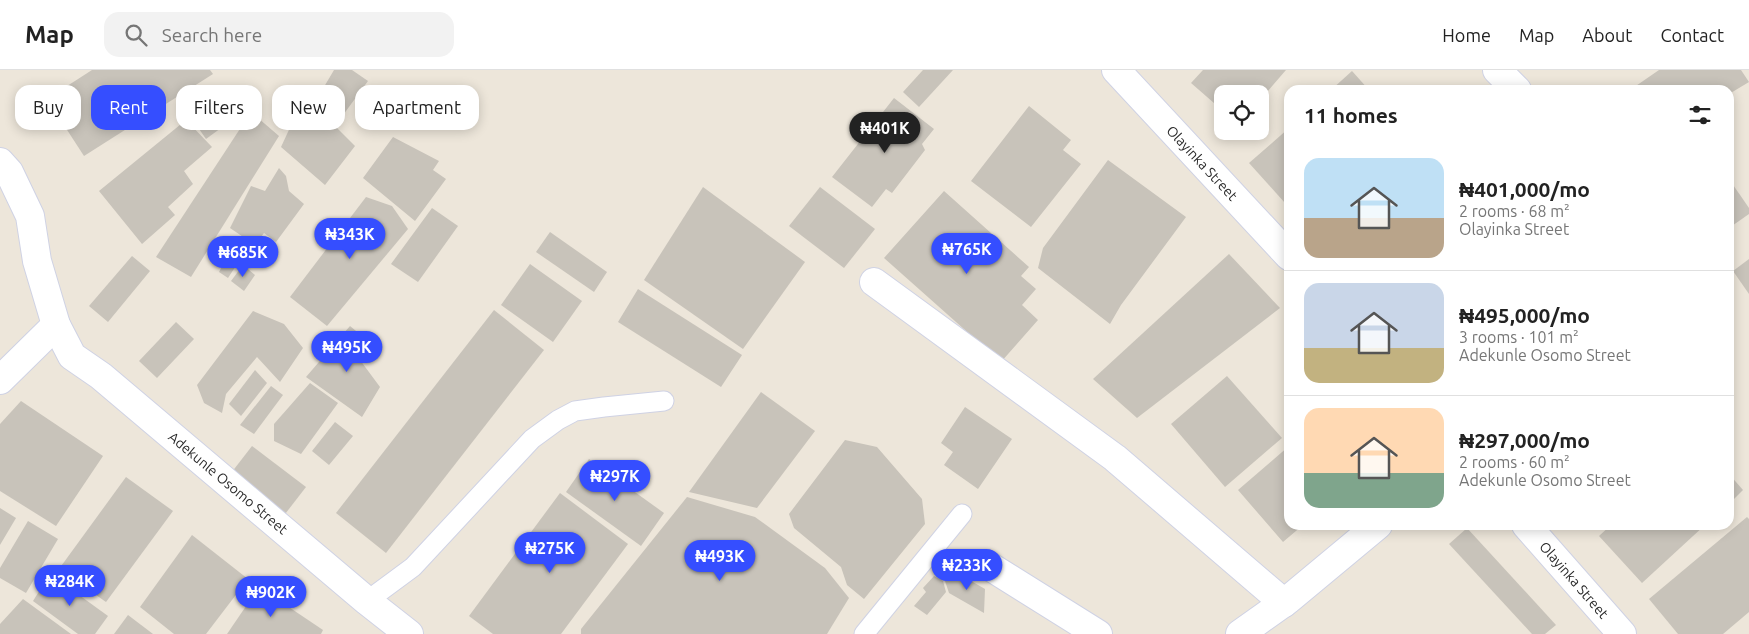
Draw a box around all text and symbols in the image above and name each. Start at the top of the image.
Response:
search box [104,12,454,57]
text: Map [25,21,74,48]
icon: search [122,21,150,49]
text: Search here [162,24,262,46]
text: Home [1442,25,1491,45]
text: Map [1519,25,1554,45]
text: About [1582,25,1632,45]
text: Contact [1660,25,1724,45]
chip: Buy [15,85,81,130]
chip: Rent [91,85,166,130]
chip: Filters [176,85,262,130]
chip: New [272,85,345,130]
chip: Apartment [355,85,479,130]
map controls [1214,85,1269,140]
button: locate [1214,85,1269,140]
icon: filters [1686,101,1714,129]
text: 11 homes [1304,103,1398,127]
pin: ₦401K [850,112,920,154]
text: ₦401K [860,119,910,137]
street label: Olayinka Street [1163,122,1241,204]
text: ₦401,000/mo [1459,177,1590,201]
icon: home [1344,178,1404,238]
text: 2 rooms · 68 m² [1459,202,1570,220]
pin: ₦343K [315,218,385,260]
text: Olayinka Street [1459,220,1569,238]
text: ₦343K [325,225,375,243]
pin: ₦765K [932,232,1002,275]
pin: ₦685K [208,236,278,278]
text: ₦765K [942,240,992,258]
text: ₦685K [218,243,268,261]
icon: home [1344,303,1404,363]
text: ₦495,000/mo [1459,303,1590,327]
text: 3 rooms · 101 m² [1459,328,1579,346]
pin: ₦495K [312,330,382,373]
text: ₦495K [322,338,372,356]
text: Adekunle Osomo Street [1459,346,1631,364]
icon: home [1344,428,1404,488]
text: ₦297,000/mo [1459,428,1590,452]
street label: Adekunle Osomo Street [165,429,291,538]
text: 2 rooms · 60 m² [1459,453,1570,471]
pin: ₦297K [580,460,650,502]
text: ₦297K [590,467,640,485]
text: Adekunle Osomo Street [1459,471,1631,489]
pin: ₦275K [515,532,585,574]
street label: Olayinka Street [1536,538,1612,622]
text: ₦275K [525,539,575,557]
pin: ₦493K [685,540,755,582]
text: ₦493K [695,547,745,565]
pin: ₦233K [932,548,1002,591]
text: ₦233K [942,556,992,574]
pin: ₦284K [35,564,105,607]
text: ₦284K [45,572,95,590]
pin: ₦902K [236,576,306,618]
text: ₦902K [246,583,296,601]

